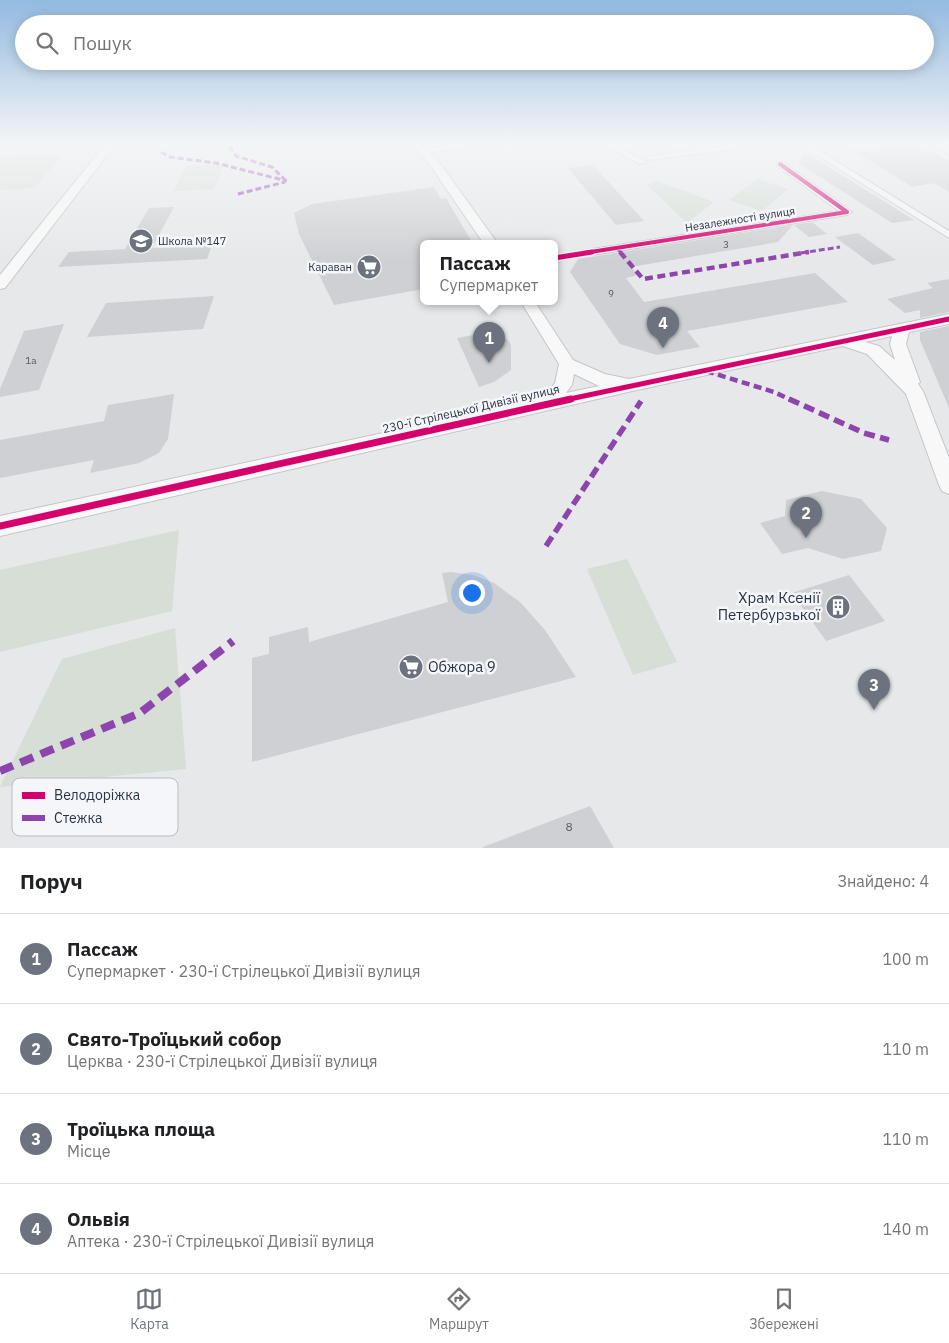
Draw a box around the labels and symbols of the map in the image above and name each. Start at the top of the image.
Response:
street label: Незалежності вулиця [684,203,796,235]
school or university icon: Школа №147 [128,228,154,254]
place label: Школа №147 [158,234,226,248]
house number: 3 [723,238,729,251]
supermarket icon: Караван [356,254,382,280]
place label: Караван [308,260,352,274]
house number: 9 [608,287,614,300]
pin: 4 [647,307,679,348]
pin: 1 [473,322,505,363]
house number: 1а [25,354,37,367]
street label: 230-ї Стрілецької Дивізії вулиця [381,381,561,436]
pin: 2 [790,497,822,538]
your location [459,580,485,606]
place label: Храм Ксенії Петербурзької [718,588,820,624]
building icon: Храм Ксенії Петербурзької [825,594,851,620]
supermarket icon: Обжора 9 [398,654,424,680]
place label: Обжора 9 [428,657,496,676]
pin: 3 [858,669,890,710]
legend [12,778,178,836]
text: Велодоріжка [54,786,141,804]
text: Стежка [54,809,103,827]
house number: 8 [565,819,573,834]

